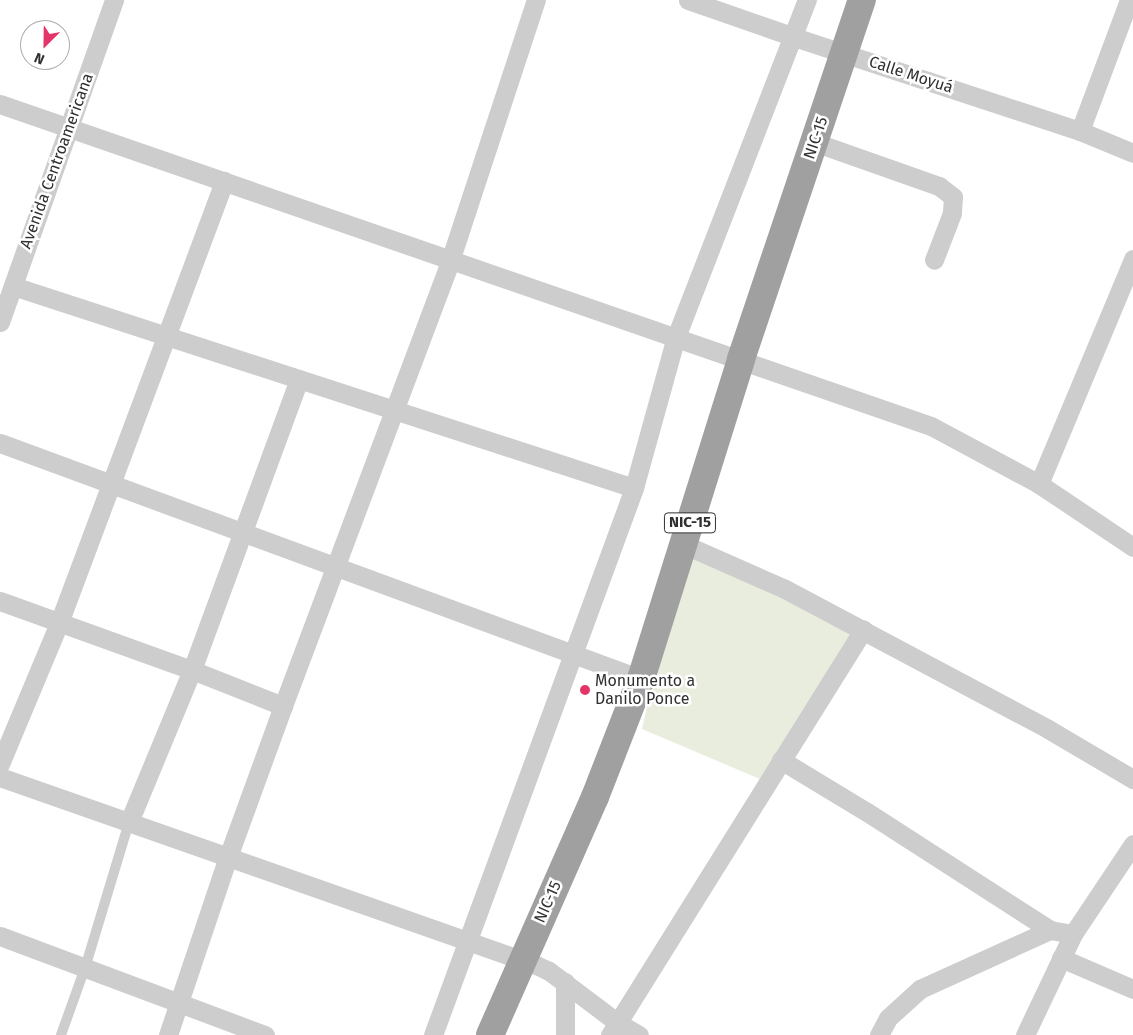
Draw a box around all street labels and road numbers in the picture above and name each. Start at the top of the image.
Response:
street label: Calle Moyuá [867,52,955,98]
street label: Avenida Centroamericana [16,71,98,251]
street label: NIC-15 [800,114,832,162]
road number: NIC-15 [664,510,716,536]
street label: NIC-15 [530,878,566,926]

